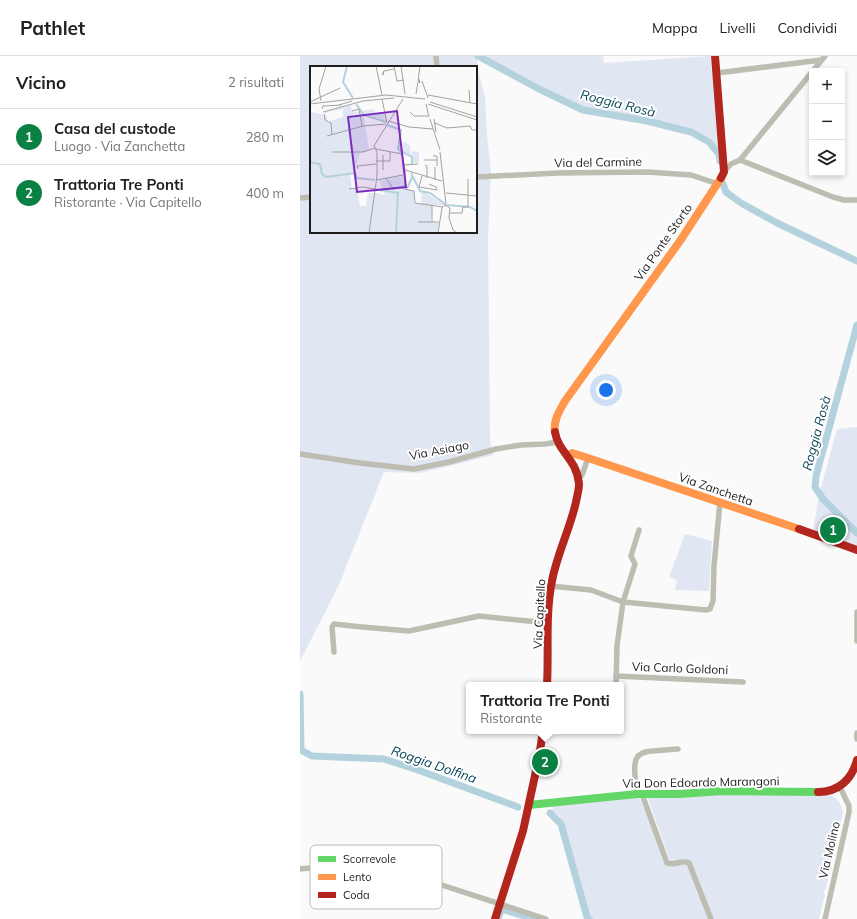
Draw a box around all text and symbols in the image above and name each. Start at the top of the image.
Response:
text: Pathlet [20,16,85,40]
text: Mappa [652,19,698,37]
text: Livelli [720,19,755,37]
text: Condividi [777,19,837,37]
inset map [310,66,477,233]
map controls [809,68,845,176]
button: + [809,68,845,104]
text: Vicino [16,72,66,93]
text: 2 risultati [228,74,284,90]
water label: Roggia Rosà [579,86,657,120]
button: − [809,104,845,140]
text: Casa del custode [54,119,176,138]
text: 1 [25,129,33,145]
text: 280 m [246,129,284,145]
text: Luogo · Via Zanchetta [54,138,185,154]
button: layers [809,140,845,176]
street label: Via del Carmine [554,154,642,170]
text: Trattoria Tre Ponti [54,175,184,194]
text: 2 [25,185,33,201]
text: 400 m [246,185,284,201]
text: Ristorante · Via Capitello [54,194,202,210]
street label: Via Ponte Storto [631,200,695,284]
your location [596,380,616,400]
water label: Roggia Rosà [798,394,834,472]
street label: Via Asiago [408,437,470,463]
street label: Via Zanchetta [677,469,755,509]
pin: 1 [820,515,846,545]
street label: Via Capitello [530,578,548,649]
street label: Via Carlo Goldoni [632,659,729,677]
popup [466,682,624,734]
text: Trattoria Tre Ponti [480,691,610,710]
text: Ristorante [480,710,542,726]
water label: Roggia Dolfina [389,742,479,786]
pin: 2 [532,747,558,777]
street label: Via Don Edoardo Marangoni [622,773,780,791]
street label: Via Molino [815,820,843,880]
legend [310,845,442,909]
text: Scorrevole [343,852,396,866]
text: Lento [343,870,371,884]
text: Coda [343,888,370,902]

